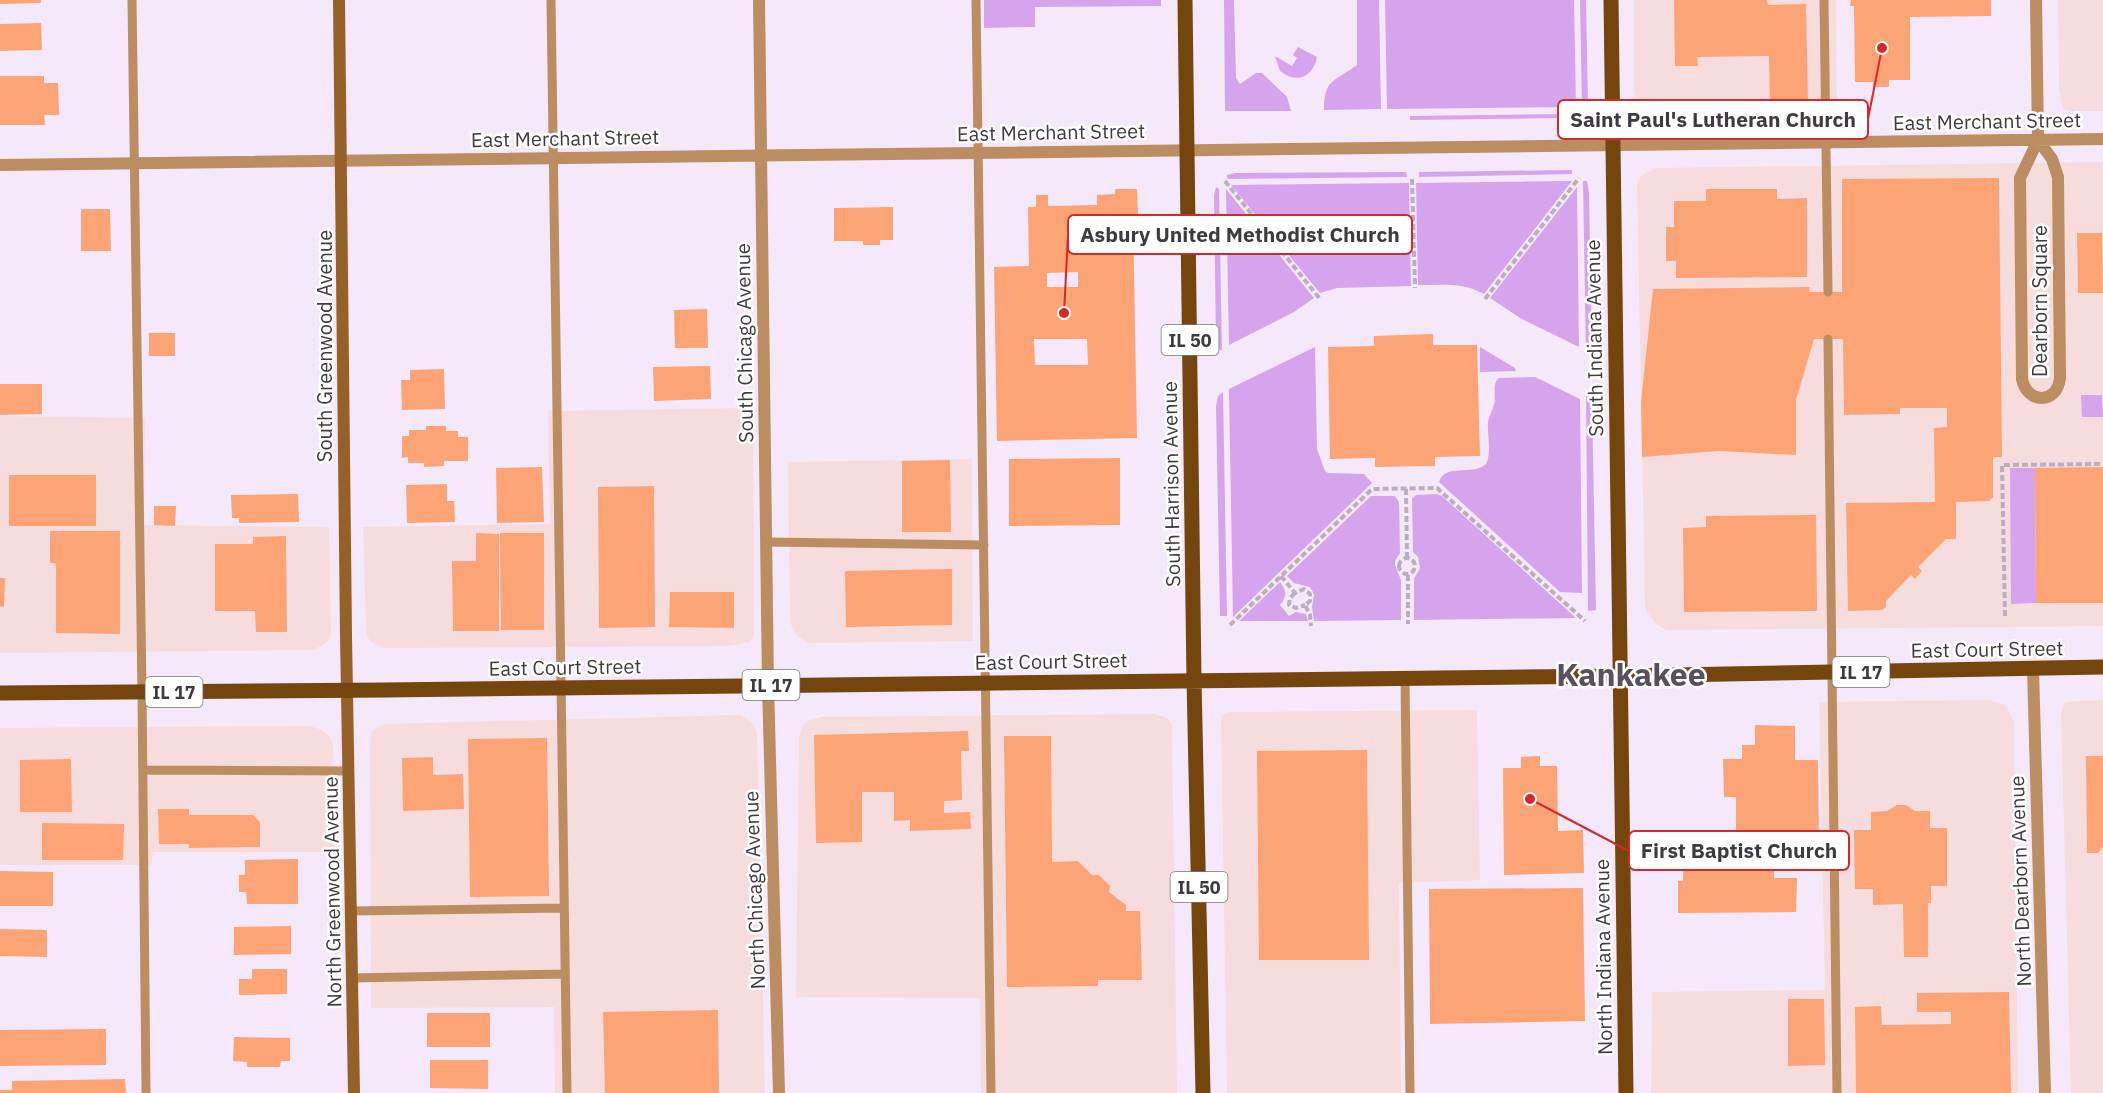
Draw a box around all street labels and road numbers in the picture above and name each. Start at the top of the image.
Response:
street label: East Merchant Street [1893,106,2081,136]
street label: East Merchant Street [957,117,1145,147]
street label: East Merchant Street [471,123,659,153]
street label: Dearborn Square [2026,225,2053,377]
street label: South Greenwood Avenue [311,230,338,462]
street label: South Indiana Avenue [1579,239,1609,437]
street label: South Chicago Avenue [729,243,759,443]
road number: IL 50 [1162,325,1218,355]
street label: South Harrison Avenue [1156,381,1186,587]
street label: East Court Street [1910,634,2064,664]
street label: East Court Street [974,646,1128,676]
street label: East Court Street [488,652,642,682]
road number: IL 17 [1832,657,1890,687]
road number: IL 17 [742,670,800,700]
road number: IL 17 [146,677,202,707]
street label: North Dearborn Avenue [2003,775,2037,987]
street label: North Greenwood Avenue [316,776,348,1008]
street label: North Chicago Avenue [737,790,771,990]
street label: North Indiana Avenue [1588,859,1618,1055]
road number: IL 50 [1170,872,1228,902]

